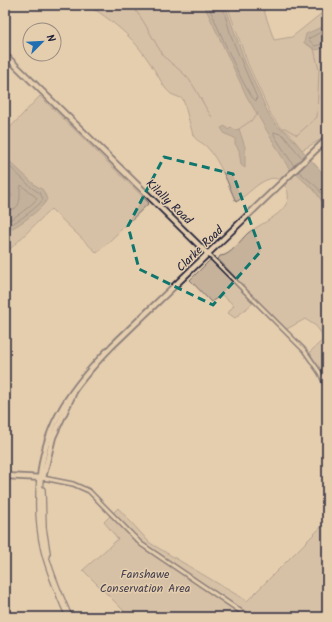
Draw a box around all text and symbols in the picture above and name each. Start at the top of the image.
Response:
north arrow [22,22,62,62]
text: N [41,32,60,45]
street label: Kilally Road [141,175,198,230]
street label: Clarke Road [172,221,229,277]
park label: Fanshawe Conservation Area [100,565,191,598]

